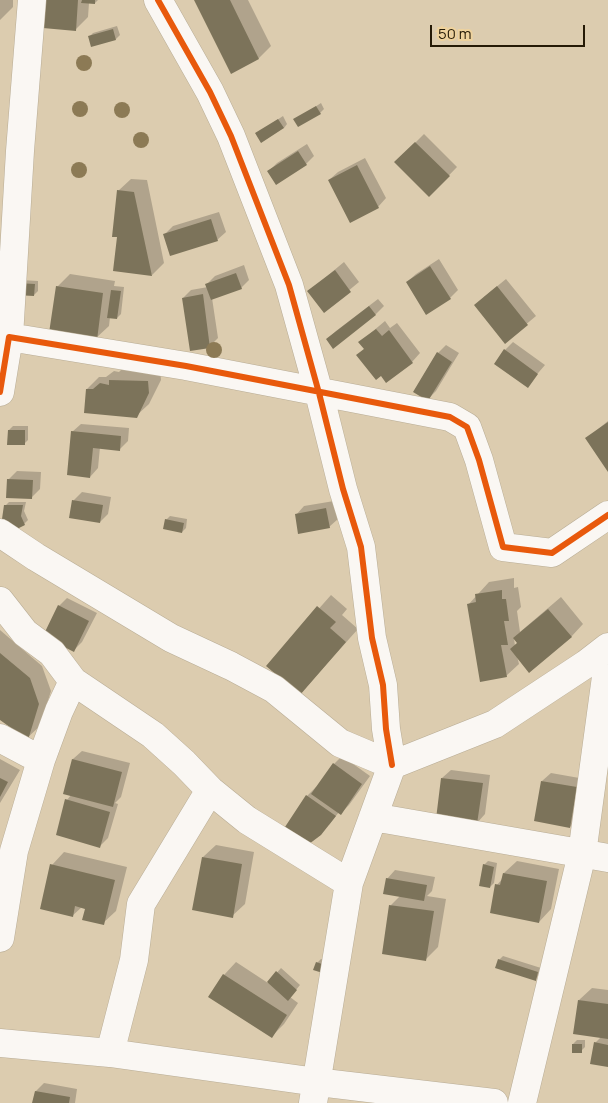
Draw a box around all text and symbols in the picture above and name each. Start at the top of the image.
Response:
scale bar [433,15,588,47]
text: 50 m [438,23,472,44]

